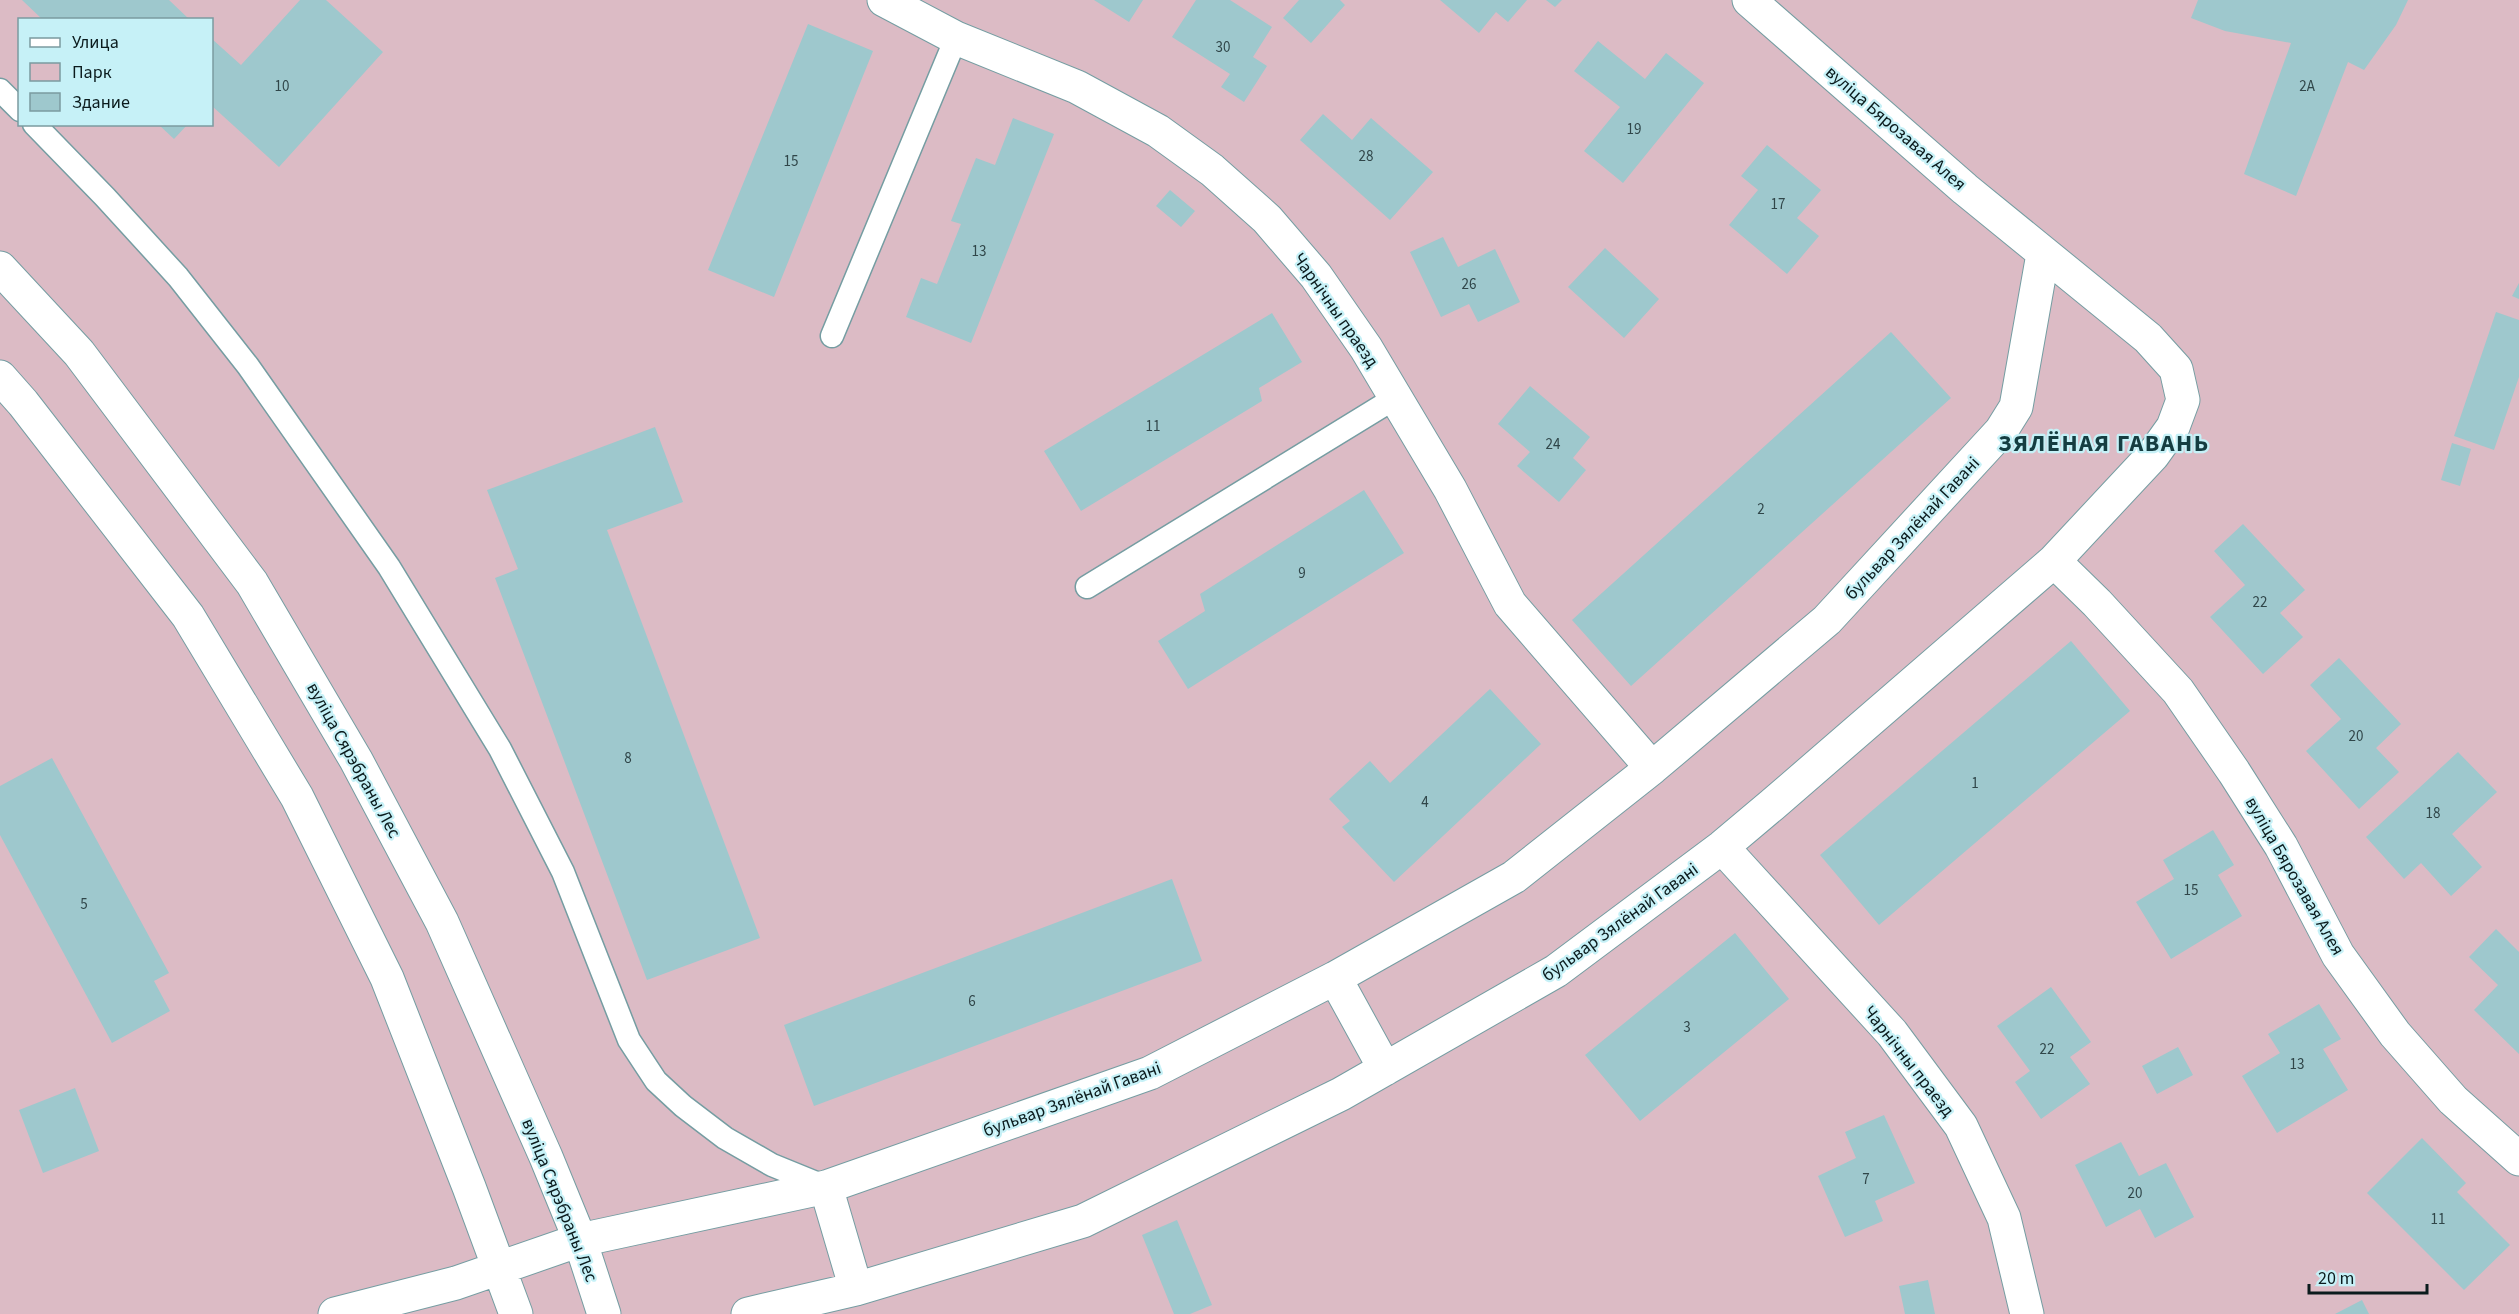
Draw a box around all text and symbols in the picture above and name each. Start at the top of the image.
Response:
legend [18,18,213,126]
text: Улица [72,30,119,55]
house number: 30 [1216,37,1230,58]
text: Парк [72,60,112,85]
street label: вуліца Бярозавая Алея [1820,60,1972,197]
house number: 10 [275,76,289,97]
house number: 2А [2299,76,2316,97]
text: Здание [72,90,130,115]
house number: 19 [1627,119,1641,140]
house number: 28 [1359,146,1373,167]
house number: 15 [784,151,798,172]
house number: 17 [1771,194,1785,215]
house number: 13 [972,241,986,262]
street label: Чарнічны праезд [1287,248,1385,373]
house number: 26 [1462,274,1476,295]
house number: 11 [1146,416,1160,437]
district label: ЗЯЛЁНАЯ ГАВАНЬ [1998,426,2210,461]
house number: 24 [1546,434,1561,455]
street label: бульвар Зялёнай Гавані [1839,451,1986,606]
house number: 2 [1757,499,1765,520]
house number: 9 [1298,563,1306,584]
house number: 22 [2253,592,2267,613]
street label: вуліца Сярэбраны Лес [300,678,407,843]
house number: 20 [2349,726,2363,747]
house number: 8 [624,748,632,769]
house number: 1 [1971,773,1979,794]
house number: 4 [1421,792,1429,813]
street label: вуліца Бярозавая Алея [2239,792,2350,960]
house number: 18 [2426,803,2440,824]
street label: бульвар Зялёнай Гавані [1537,857,1704,988]
house number: 15 [2184,880,2198,901]
house number: 5 [80,894,88,915]
house number: 6 [968,991,976,1012]
street label: Чарнічны праезд [1857,1000,1960,1122]
house number: 3 [1683,1017,1691,1038]
house number: 22 [2040,1039,2054,1060]
house number: 13 [2290,1054,2304,1075]
street label: бульвар Зялёнай Гавані [980,1056,1165,1143]
street label: вуліца Сярэбраны Лес [515,1115,604,1286]
house number: 7 [1862,1169,1870,1190]
house number: 20 [2128,1183,2142,1204]
house number: 11 [2431,1209,2445,1230]
scale bar [2309,1257,2428,1295]
text: 20 m [2318,1266,2354,1291]

